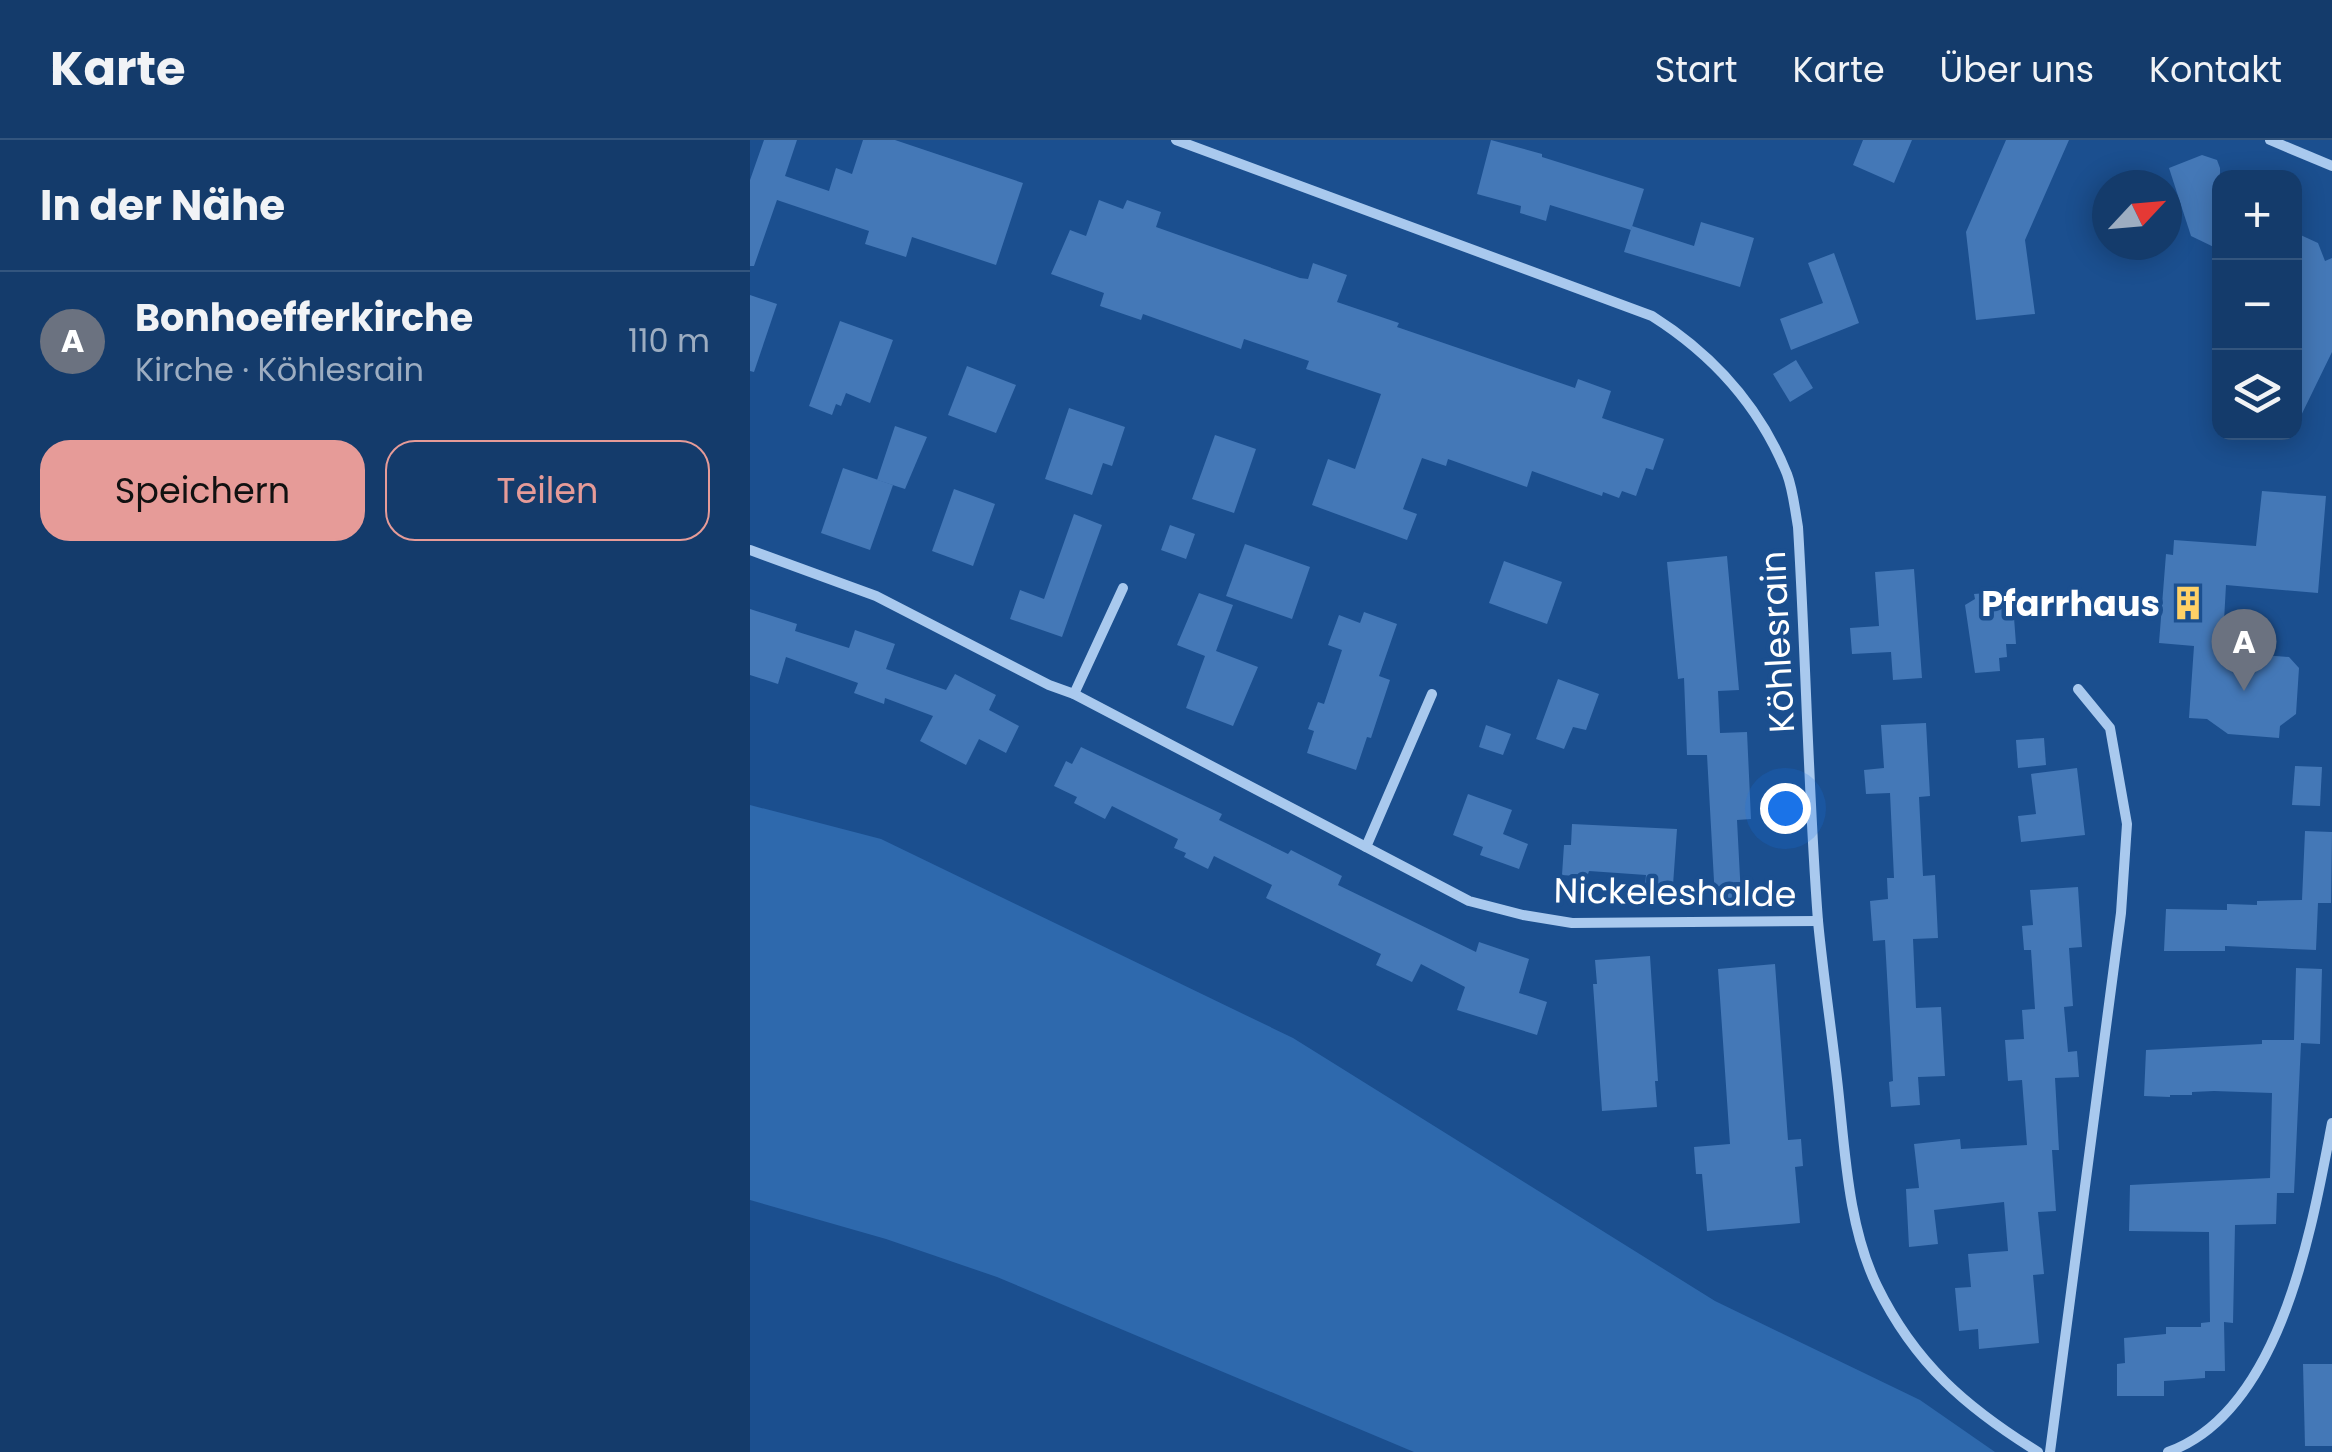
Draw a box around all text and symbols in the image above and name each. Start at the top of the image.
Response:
text: Karte [50,35,186,102]
text: Start [1655,45,1737,94]
text: Karte [1792,45,1885,94]
text: Über uns [1940,45,2094,94]
text: Kontakt [2149,45,2282,94]
north arrow [2092,170,2182,260]
map controls [2212,170,2302,440]
button: + [2212,170,2302,260]
text: In der Nähe [40,176,285,235]
button: − [2212,260,2302,350]
text: Bonhoefferkirche [135,291,473,344]
text: A [61,318,84,363]
text: 110 m [628,318,710,363]
text: Kirche · Köhlesrain [135,347,424,392]
button: layers [2212,350,2302,440]
button: Speichern [40,440,365,541]
button: Teilen [385,440,710,541]
street label: Köhlesrain [1748,550,1806,734]
place label: Pfarrhaus [1981,579,2160,628]
building icon: Pfarrhaus [2169,584,2207,622]
pin: A [2212,608,2276,691]
your location [1760,783,1811,834]
street label: Nickeleshalde [1553,865,1797,919]

